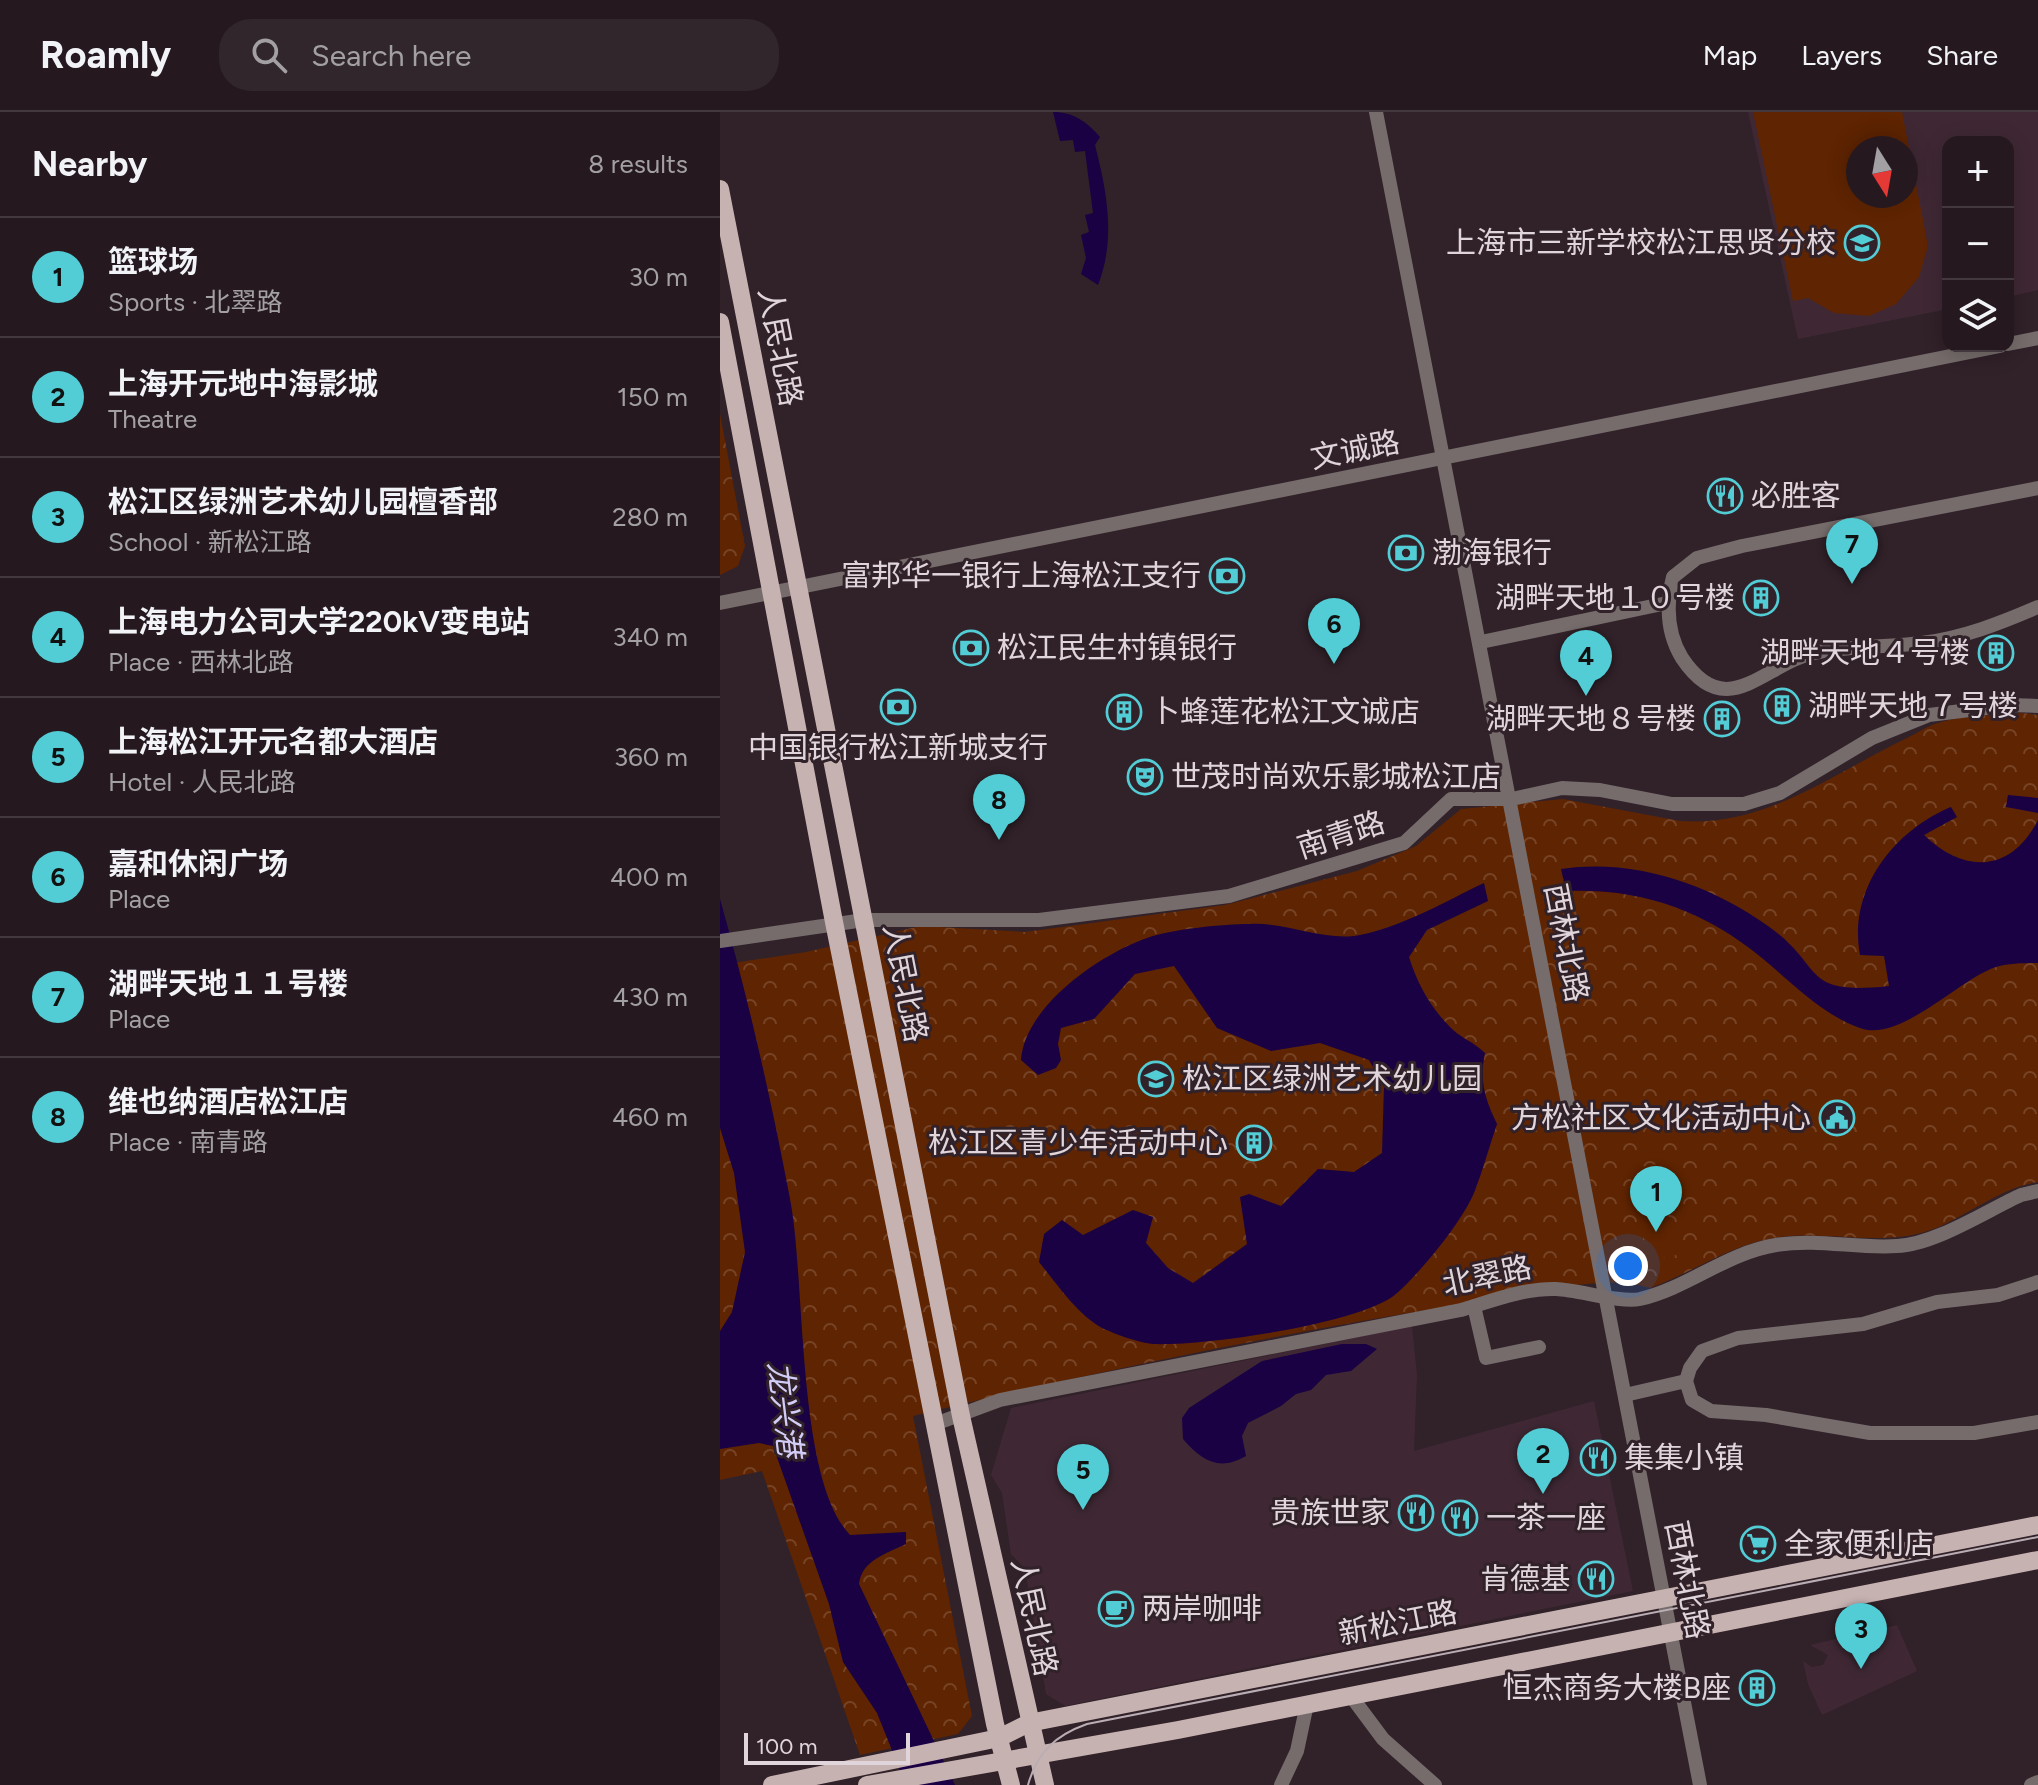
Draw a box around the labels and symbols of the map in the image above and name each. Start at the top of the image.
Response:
north arrow [1846,136,1918,208]
place label: 上海市三新学校松江思贤分校 [1446,224,1836,261]
school or university icon: 上海市三新学校松江思贤分校 [1843,224,1881,262]
street label: 人民北路 [751,284,810,409]
street label: 文诚路 [1307,423,1403,476]
restaurant icon: 必胜客 [1706,477,1744,515]
place label: 必胜客 [1751,477,1841,514]
pin: 7 [1826,518,1878,584]
bank icon: 渤海银行 [1387,534,1425,572]
place label: 渤海银行 [1432,534,1552,571]
place label: 富邦华一银行上海松江支行 [841,557,1201,594]
bank icon: 富邦华一银行上海松江支行 [1208,557,1246,595]
place label: 湖畔天地１０号楼 [1495,579,1735,616]
building icon: 湖畔天地１０号楼 [1742,579,1780,617]
pin: 6 [1308,598,1360,664]
bank icon: 松江民生村镇银行 [952,629,990,667]
place label: 松江民生村镇银行 [997,629,1237,666]
pin: 4 [1560,630,1612,696]
place label: 湖畔天地４号楼 [1760,634,1970,671]
building icon: 湖畔天地４号楼 [1977,634,2015,672]
building icon: 湖畔天地７号楼 [1763,687,1801,725]
place label: 湖畔天地７号楼 [1808,687,2018,724]
bank icon: 中国银行松江新城支行 [879,688,917,726]
building icon: 卜蜂莲花松江文诚店 [1105,693,1143,731]
place label: 卜蜂莲花松江文诚店 [1150,693,1420,730]
place label: 湖畔天地８号楼 [1486,700,1696,737]
building icon: 湖畔天地８号楼 [1703,700,1741,738]
place label: 中国银行松江新城支行 [748,729,1048,766]
theatre icon: 世茂时尚欢乐影城松江店 [1126,758,1164,796]
place label: 世茂时尚欢乐影城松江店 [1171,758,1501,795]
pin: 8 [973,774,1025,840]
street label: 南青路 [1292,803,1389,866]
street label: 西林北路 [1537,880,1596,1005]
street label: 人民北路 [876,920,935,1045]
school or university icon: 松江区绿洲艺术幼儿园 [1137,1060,1175,1098]
place label: 松江区绿洲艺术幼儿园 [1182,1060,1482,1097]
place label: 方松社区文化活动中心 [1511,1099,1811,1136]
public building icon: 方松社区文化活动中心 [1818,1099,1856,1137]
place label: 松江区青少年活动中心 [928,1124,1228,1161]
building icon: 松江区青少年活动中心 [1235,1124,1273,1162]
pin: 1 [1630,1166,1682,1232]
your location [1608,1246,1648,1286]
street label: 北翠路 [1439,1248,1535,1303]
water label: 龙兴港 [760,1359,810,1463]
pin: 2 [1517,1428,1569,1494]
restaurant icon: 集集小镇 [1579,1439,1617,1477]
place label: 集集小镇 [1624,1439,1744,1476]
pin: 5 [1057,1444,1109,1510]
place label: 贵族世家 [1270,1494,1390,1531]
restaurant icon: 贵族世家 [1397,1494,1435,1532]
restaurant icon: 一茶一座 [1441,1499,1479,1537]
place label: 一茶一座 [1486,1499,1606,1536]
street label: 西林北路 [1658,1517,1717,1642]
supermarket icon: 全家便利店 [1739,1525,1777,1563]
place label: 全家便利店 [1784,1525,1934,1562]
street label: 人民北路 [1004,1554,1065,1679]
place label: 肯德基 [1480,1560,1570,1597]
restaurant icon: 肯德基 [1577,1560,1615,1598]
cafe icon: 两岸咖啡 [1097,1590,1135,1628]
place label: 两岸咖啡 [1142,1590,1262,1627]
street label: 新松江路 [1335,1593,1460,1652]
pin: 3 [1835,1603,1887,1669]
place label: 恒杰商务大楼B座 [1503,1669,1731,1706]
building icon: 恒杰商务大楼B座 [1738,1669,1776,1707]
scale bar [744,1729,910,1765]

